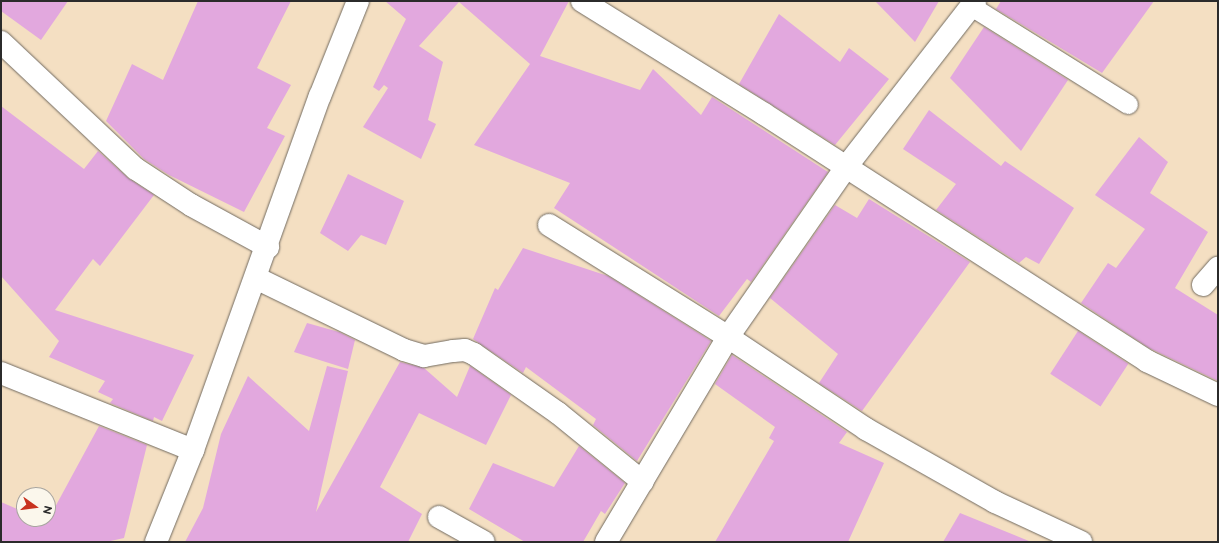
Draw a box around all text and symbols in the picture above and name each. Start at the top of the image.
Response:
north arrow [16,487,56,527]
text: N [40,504,54,515]

